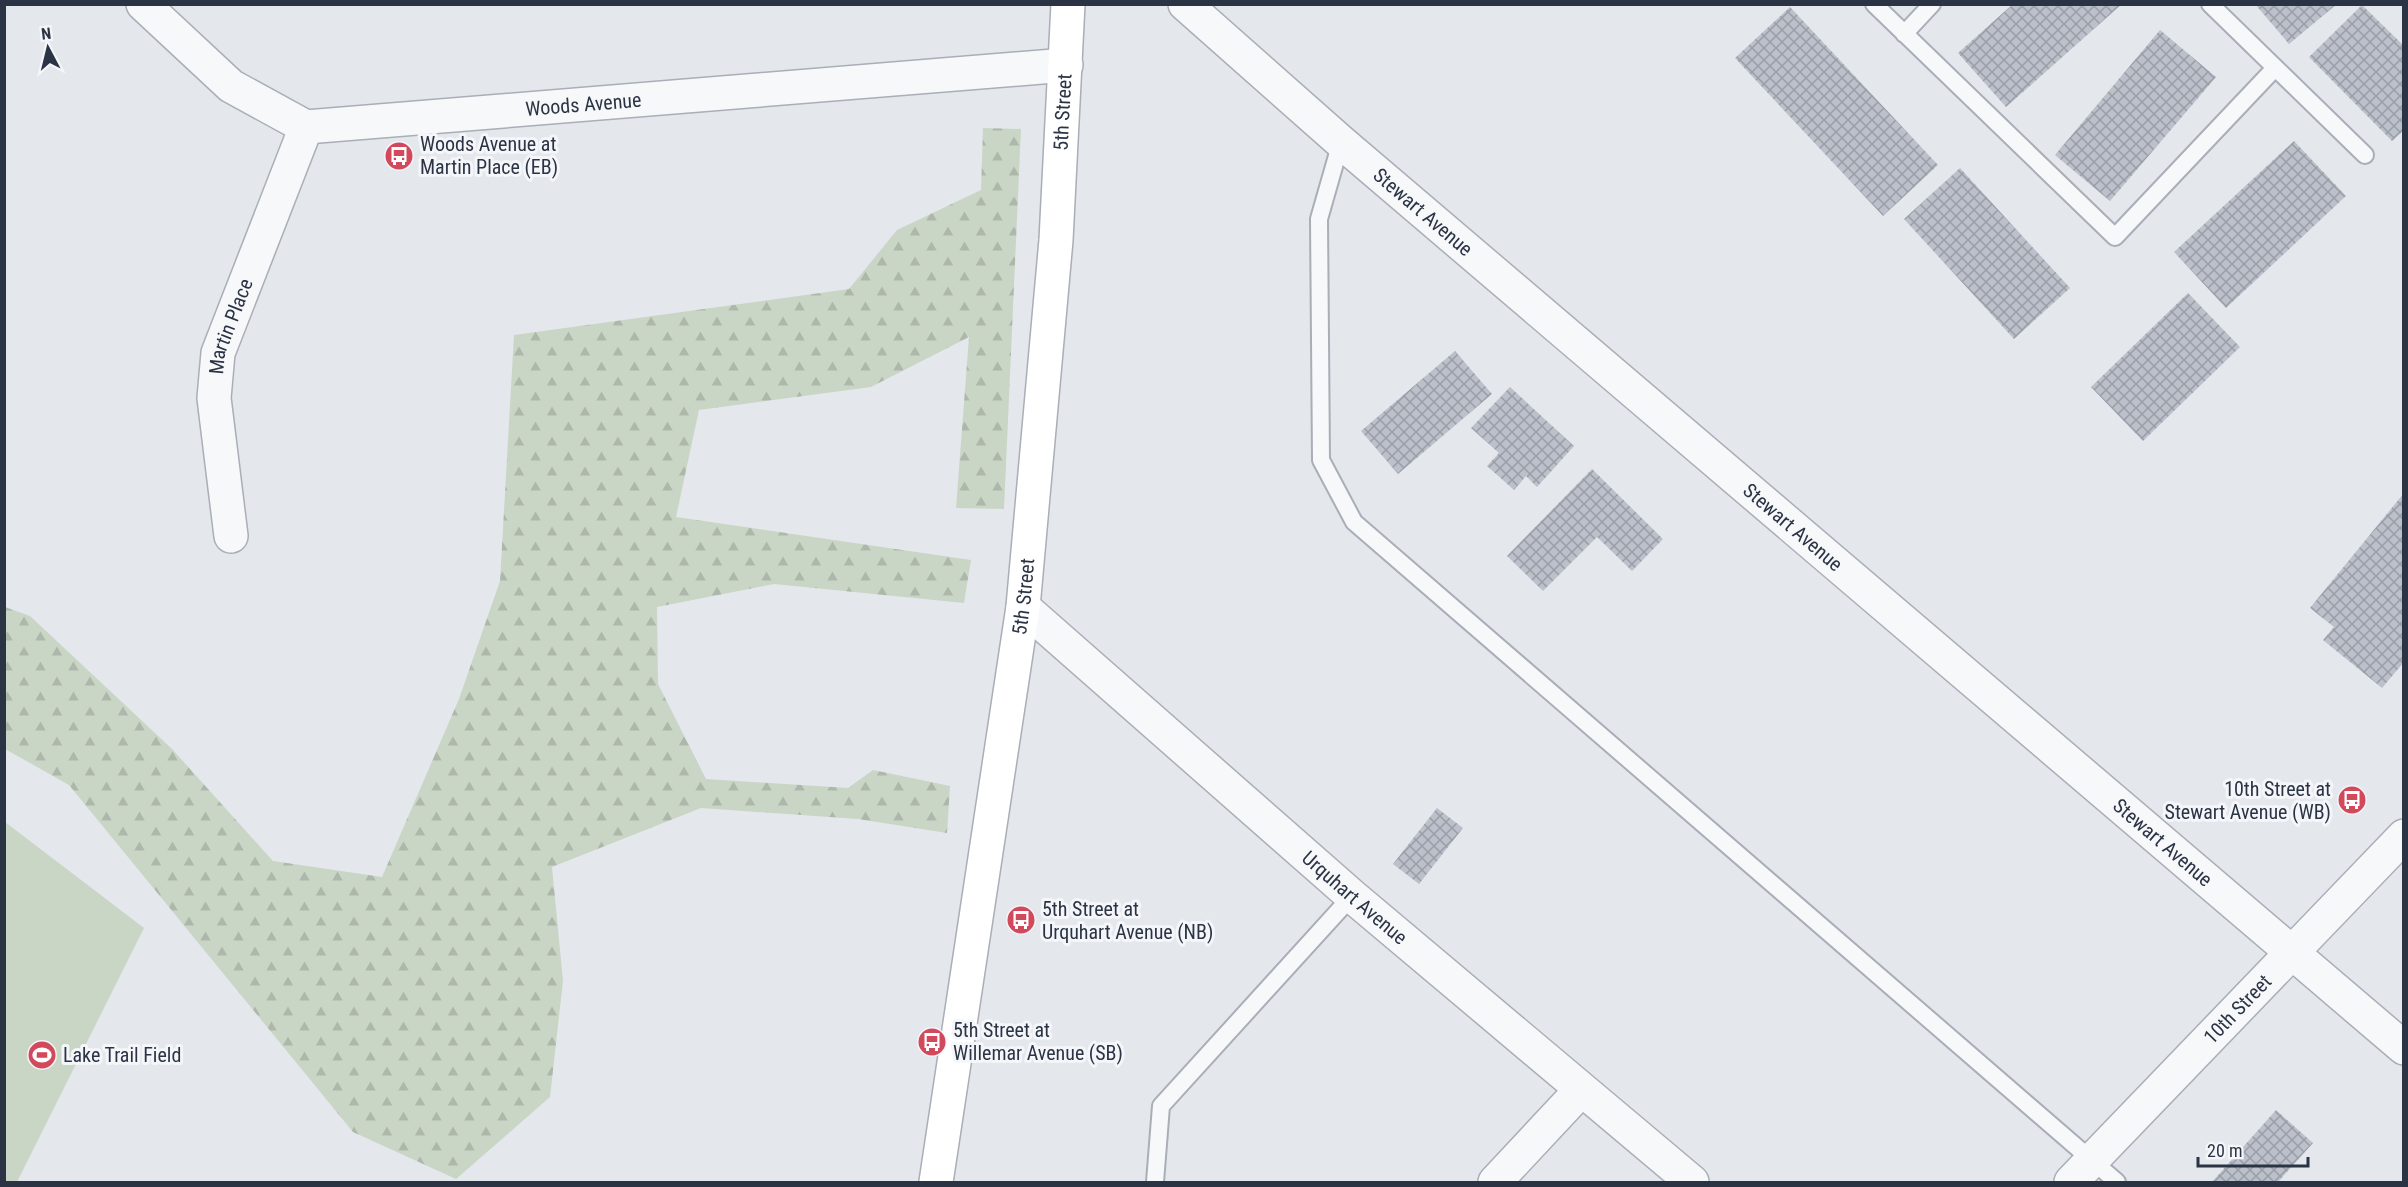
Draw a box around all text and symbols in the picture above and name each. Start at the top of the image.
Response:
north arrow [18,18,78,78]
text: N [40,24,52,44]
street label: 5th Street [1049,73,1076,151]
street label: Woods Avenue [524,88,642,121]
place label: Woods Avenue at Martin Place (EB) [420,132,558,179]
bus stop icon: Woods Avenue at Martin Place (EB) [383,140,415,172]
street label: Stewart Avenue [1368,163,1478,261]
street label: Martin Place [204,275,258,375]
street label: Stewart Avenue [1738,478,1847,576]
street label: 5th Street [1007,557,1039,637]
place label: 10th Street at Stewart Avenue (WB) [2165,777,2331,824]
bus stop icon: 10th Street at Stewart Avenue (WB) [2336,784,2368,816]
street label: Stewart Avenue [2108,793,2217,891]
street label: Urquhart Avenue [1297,846,1412,949]
place label: 5th Street at Urquhart Avenue (NB) [1042,897,1213,944]
bus stop icon: 5th Street at Urquhart Avenue (NB) [1005,904,1037,936]
street label: 10th Street [2199,969,2276,1049]
place label: 5th Street at Willemar Avenue (SB) [953,1018,1123,1065]
bus stop icon: 5th Street at Willemar Avenue (SB) [916,1026,948,1058]
sports icon: Lake Trail Field [26,1039,58,1071]
place label: Lake Trail Field [63,1043,181,1067]
scale bar [2198,1130,2308,1168]
text: 20 m [2207,1140,2242,1161]

